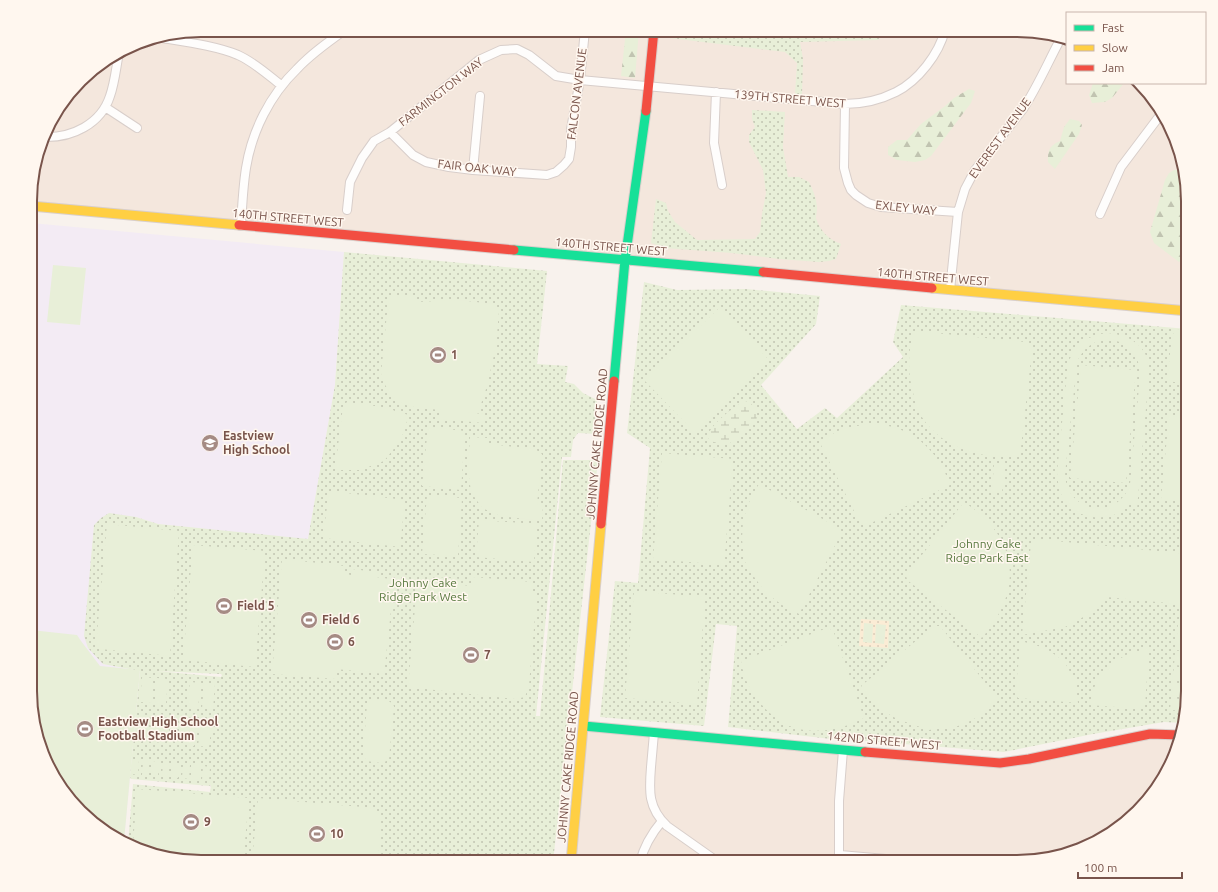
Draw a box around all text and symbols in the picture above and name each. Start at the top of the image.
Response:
legend [1066,12,1206,84]
text: Fast [1102,21,1124,34]
text: Slow [1102,41,1128,54]
street label: FALCON AVENUE [564,47,589,141]
street label: FARMINGTON WAY [396,55,485,128]
text: Jam [1102,61,1124,74]
street label: 139TH STREET WEST [734,87,847,110]
street label: EVEREST AVENUE [966,95,1033,180]
street label: FAIR OAK WAY [437,157,517,178]
street label: EXLEY WAY [875,198,937,217]
street label: 140TH STREET WEST [232,206,345,229]
street label: 140TH STREET WEST [555,235,668,258]
street label: 140TH STREET WEST [877,265,990,288]
sports icon: 1 [428,345,448,365]
place label: 1 [451,348,458,361]
street label: JOHNNY CAKE RIDGE ROAD [583,368,610,520]
place label: Eastview High School [223,429,290,456]
school or university icon: Eastview High School [200,433,220,453]
park label: Johnny Cake Ridge Park East [945,537,1029,564]
park label: Johnny Cake Ridge Park West [379,576,467,603]
sports icon: Field 5 [214,596,234,616]
place label: Field 5 [237,599,275,612]
sports icon: Field 6 [299,610,319,630]
place label: Field 6 [322,613,360,626]
sports icon: 6 [325,632,345,652]
place label: 6 [348,635,355,648]
sports icon: 7 [461,645,481,665]
place label: 7 [484,648,491,661]
street label: JOHNNY CAKE RIDGE ROAD [554,691,581,843]
place label: Eastview High School Football Stadium [98,715,219,742]
sports icon: Eastview High School Football Stadium [75,719,95,739]
street label: 142ND STREET WEST [827,729,942,752]
sports icon: 9 [181,812,201,832]
place label: 9 [204,815,211,828]
sports icon: 10 [307,824,327,844]
place label: 10 [330,827,344,840]
scale bar [1078,854,1182,880]
text: 100 m [1084,861,1117,874]

